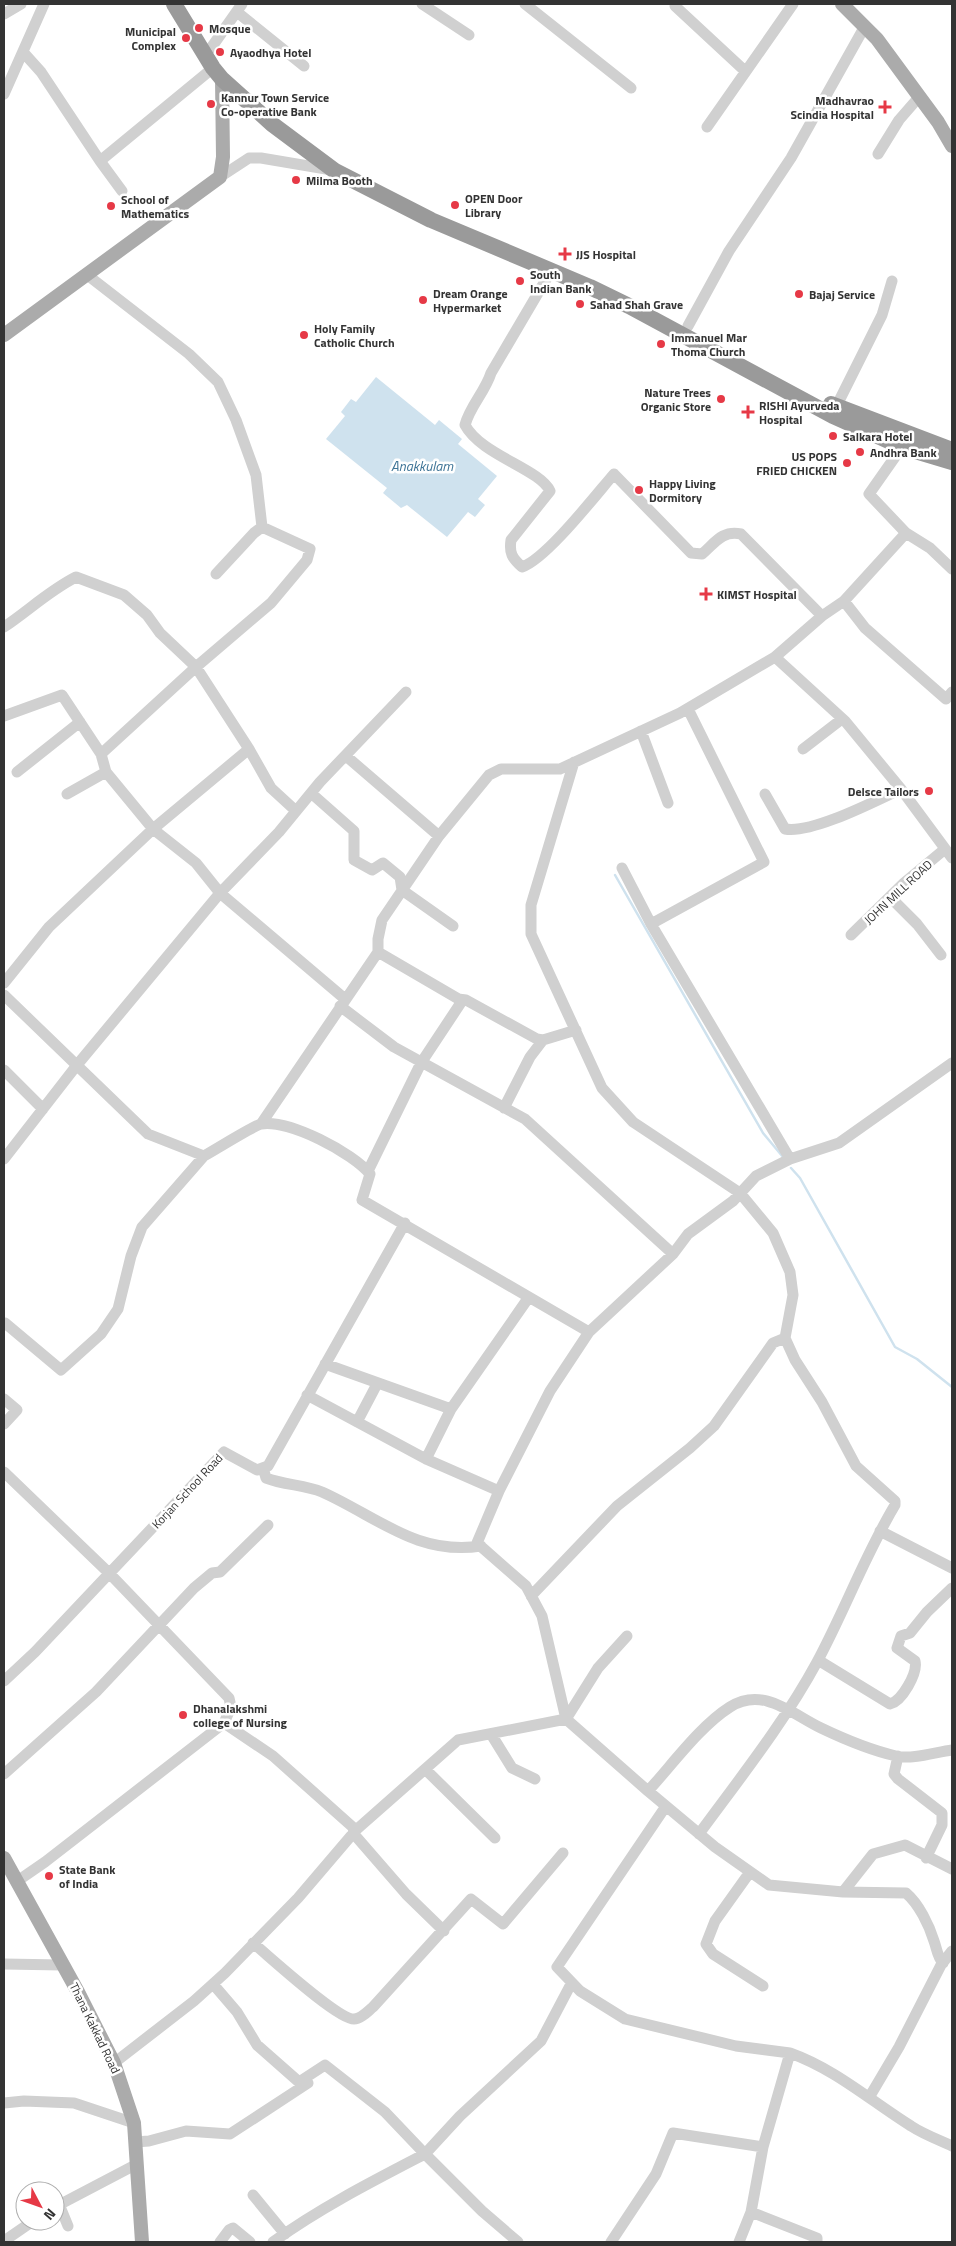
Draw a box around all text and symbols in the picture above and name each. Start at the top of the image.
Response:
place label: Mosque [209,19,251,38]
place label: Municipal Complex [125,22,176,55]
marker: Mosque [193,22,205,34]
marker: Municipal Complex [180,32,192,44]
place label: Ayaodhya Hotel [230,43,311,62]
marker: Ayaodhya Hotel [214,46,226,58]
place label: Kannur Town Service Co-operative Bank [221,88,329,121]
place label: Madhavrao Scindia Hospital [790,91,874,124]
marker: Kannur Town Service Co-operative Bank [205,98,217,110]
marker: Madhavrao Scindia Hospital [878,100,892,114]
place label: Milma Booth [306,171,373,190]
marker: Milma Booth [290,174,302,186]
place label: OPEN Door Library [465,189,523,222]
place label: School of Mathematics [121,190,190,223]
marker: OPEN Door Library [449,199,461,211]
marker: School of Mathematics [105,200,117,212]
place label: JJS Hospital [576,245,636,264]
marker: JJS Hospital [558,247,572,261]
place label: South Indian Bank [530,265,592,298]
marker: South Indian Bank [514,275,526,287]
place label: Dream Orange Hypermarket [433,284,508,317]
place label: Bajaj Service [809,285,875,304]
marker: Bajaj Service [793,288,805,300]
marker: Dream Orange Hypermarket [417,294,429,306]
place label: Sahad Shah Grave [590,295,683,314]
marker: Sahad Shah Grave [574,298,586,310]
place label: Holy Family Catholic Church [314,319,395,352]
place label: Immanuel Mar Thoma Church [671,328,747,361]
marker: Holy Family Catholic Church [298,329,310,341]
marker: Immanuel Mar Thoma Church [655,338,667,350]
place label: Nature Trees Organic Store [641,383,711,416]
marker: Nature Trees Organic Store [715,393,727,405]
place label: RISHI Ayurveda Hospital [759,396,839,429]
marker: RISHI Ayurveda Hospital [741,405,755,419]
place label: Salkara Hotel [843,427,913,446]
marker: Salkara Hotel [827,430,839,442]
place label: Andhra Bank [870,443,937,462]
marker: Andhra Bank [854,446,866,458]
place label: US POPS FRIED CHICKEN [756,447,837,480]
water label: Anakkulam [391,455,454,476]
marker: US POPS FRIED CHICKEN [841,457,853,469]
place label: Happy Living Dormitory [649,474,716,507]
marker: Happy Living Dormitory [633,484,645,496]
place label: KIMST Hospital [717,585,797,604]
marker: KIMST Hospital [699,587,713,601]
place label: Delsce Tailors [848,782,919,801]
marker: Delsce Tailors [923,785,935,797]
street label: JOHN MILL ROAD [860,855,937,929]
street label: Korjan School Road [147,1449,227,1533]
place label: Dhanalakshmi college of Nursing [193,1699,288,1732]
marker: Dhanalakshmi college of Nursing [177,1709,189,1721]
place label: State Bank of India [59,1860,116,1893]
marker: State Bank of India [43,1870,55,1882]
street label: Thana Kakkad Road [65,1979,125,2077]
north arrow [15,2181,65,2231]
text: N [39,2204,61,2225]

